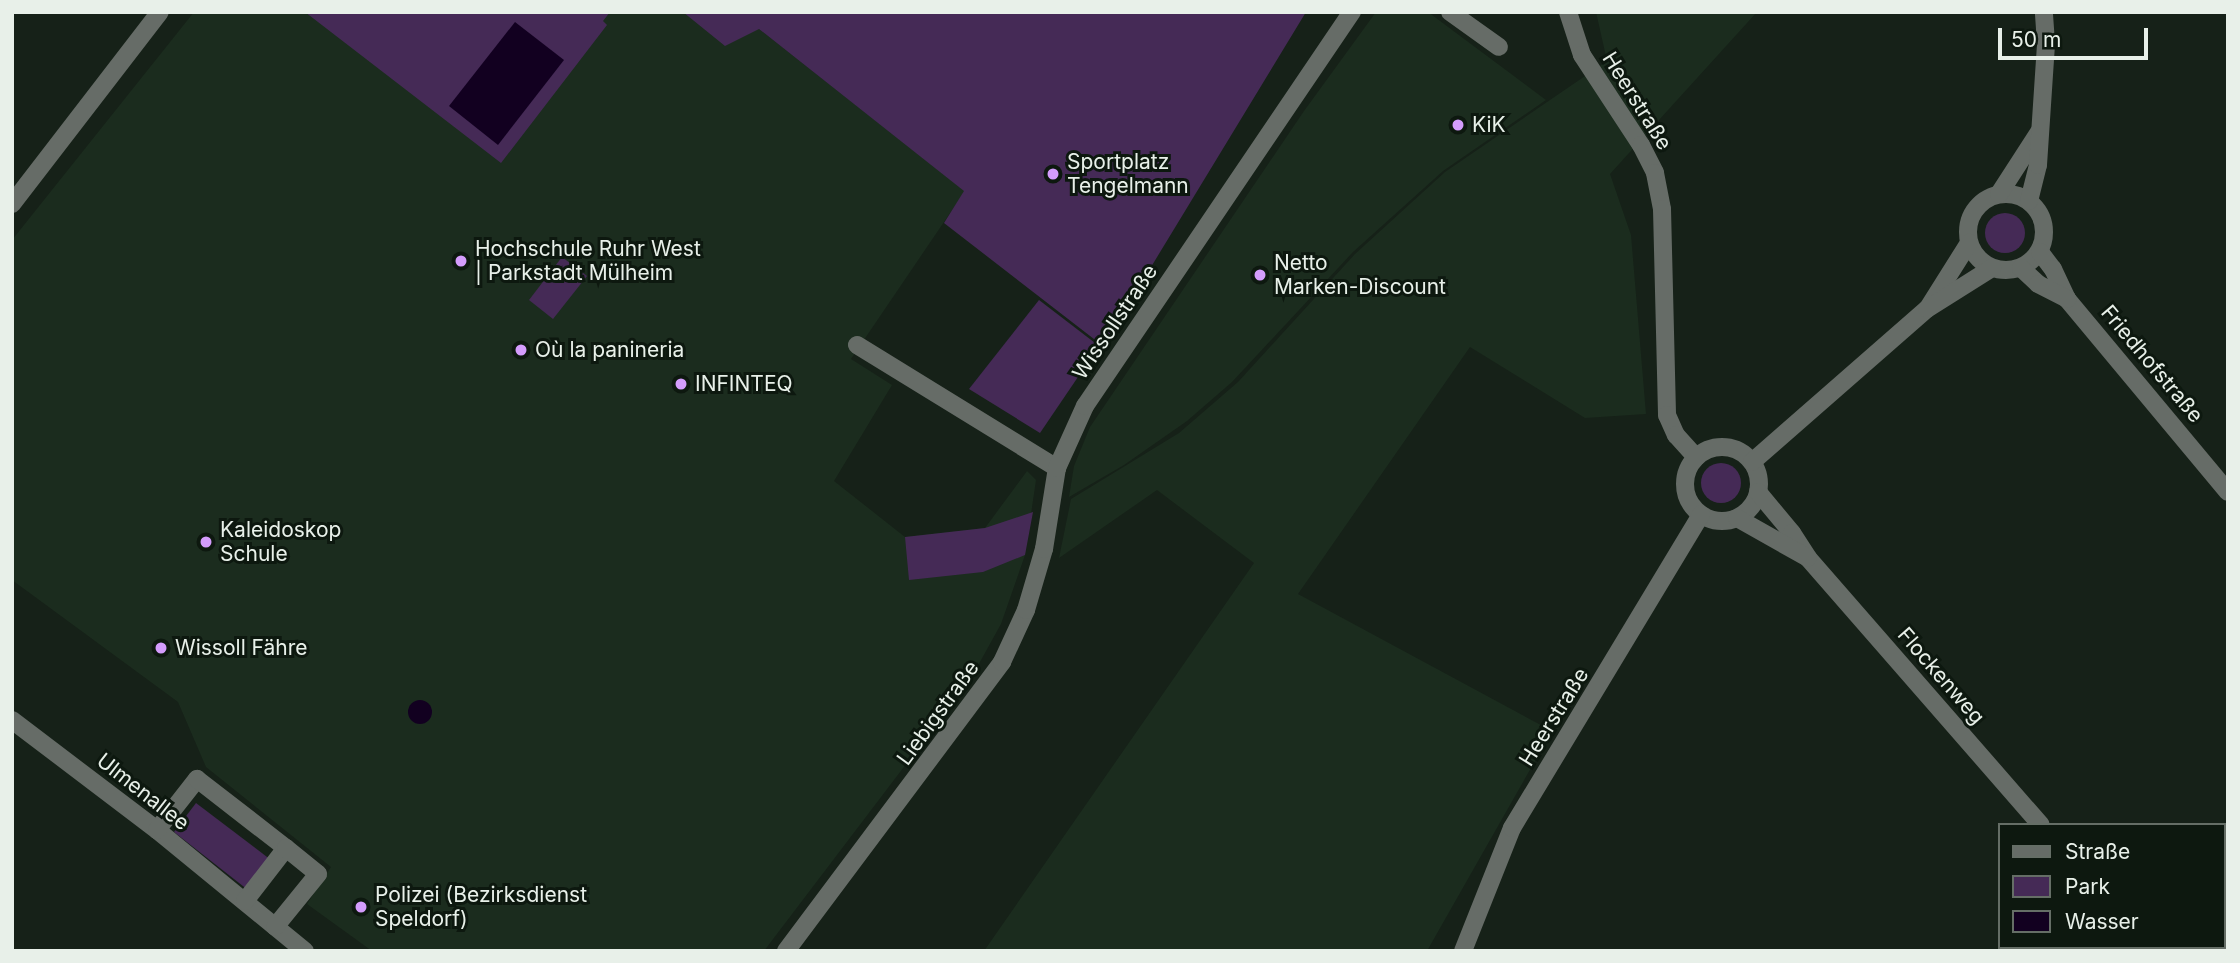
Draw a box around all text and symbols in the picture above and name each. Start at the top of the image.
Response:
scale bar [2002,14,2152,58]
text: 50 m [2011,27,2061,52]
street label: Heerstraße [1597,47,1677,155]
place label: KiK [1472,112,1506,138]
marker: KiK [1450,117,1466,133]
place label: Sportplatz Tengelmann [1067,149,1189,199]
marker: Sportplatz Tengelmann [1045,166,1061,182]
place label: Hochschule Ruhr West | Parkstadt Mülheim [475,236,701,286]
place label: Netto Marken-Discount [1274,250,1446,300]
marker: Hochschule Ruhr West | Parkstadt Mülheim [453,253,469,269]
street label: Wissollstraße [1067,260,1163,384]
marker: Netto Marken-Discount [1252,267,1268,283]
street label: Friedhofstraße [2096,300,2208,428]
place label: Où la panineria [535,337,684,363]
marker: Où la panineria [513,342,529,358]
place label: INFINTEQ [695,371,793,397]
marker: INFINTEQ [673,376,689,392]
place label: Kaleidoskop Schule [220,517,341,567]
marker: Kaleidoskop Schule [198,534,214,550]
street label: Flockenweg [1892,623,1990,729]
place label: Wissoll Fähre [175,635,308,661]
marker: Wissoll Fähre [153,640,169,656]
street label: Liebigstraße [892,656,984,770]
street label: Heerstraße [1514,663,1594,771]
street label: Ulmenallee [92,748,194,836]
legend [1998,823,2226,949]
text: Straße [2065,839,2130,864]
text: Park [2065,874,2110,899]
place label: Polizei (Bezirksdienst Speldorf) [375,882,587,932]
marker: Polizei (Bezirksdienst Speldorf) [353,899,369,915]
text: Wasser [2065,909,2139,934]

